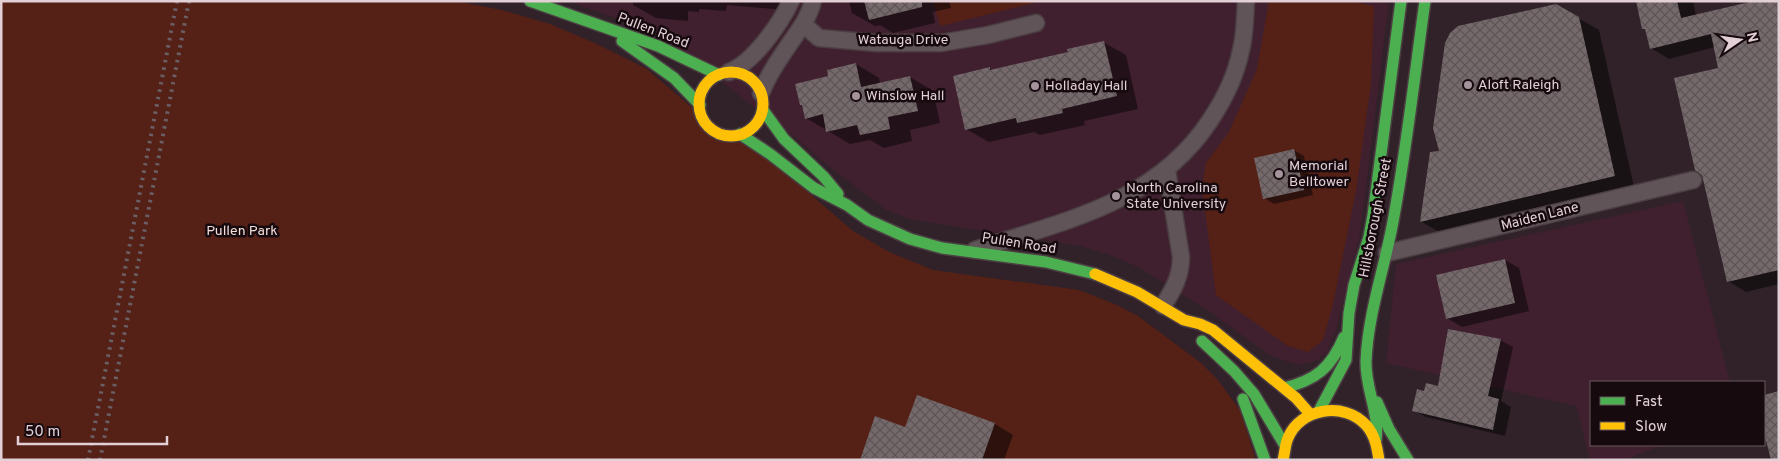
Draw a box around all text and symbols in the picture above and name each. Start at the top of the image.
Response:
street label: Pullen Road [615,10,691,52]
north arrow [1715,15,1765,65]
text: N [1742,31,1761,44]
street label: Watauga Drive [858,32,948,49]
place label: Aloft Raleigh [1478,77,1559,94]
place label: Holladay Hall [1045,78,1128,95]
marker: Aloft Raleigh [1462,79,1474,91]
marker: Holladay Hall [1029,80,1041,92]
place label: Winslow Hall [866,88,944,105]
marker: Winslow Hall [850,90,862,102]
street label: Hillsborough Street [1356,157,1396,279]
place label: Memorial Belltower [1289,158,1350,191]
marker: Memorial Belltower [1273,168,1285,180]
place label: North Carolina State University [1126,180,1226,213]
marker: North Carolina State University [1110,190,1122,202]
street label: Maiden Lane [1499,199,1581,235]
park label: Pullen Park [206,223,278,240]
street label: Pullen Road [981,230,1057,258]
legend [1590,381,1765,446]
text: Fast [1635,393,1663,412]
scale bar [18,414,166,446]
text: Slow [1635,418,1667,437]
text: 50 m [25,423,60,442]

